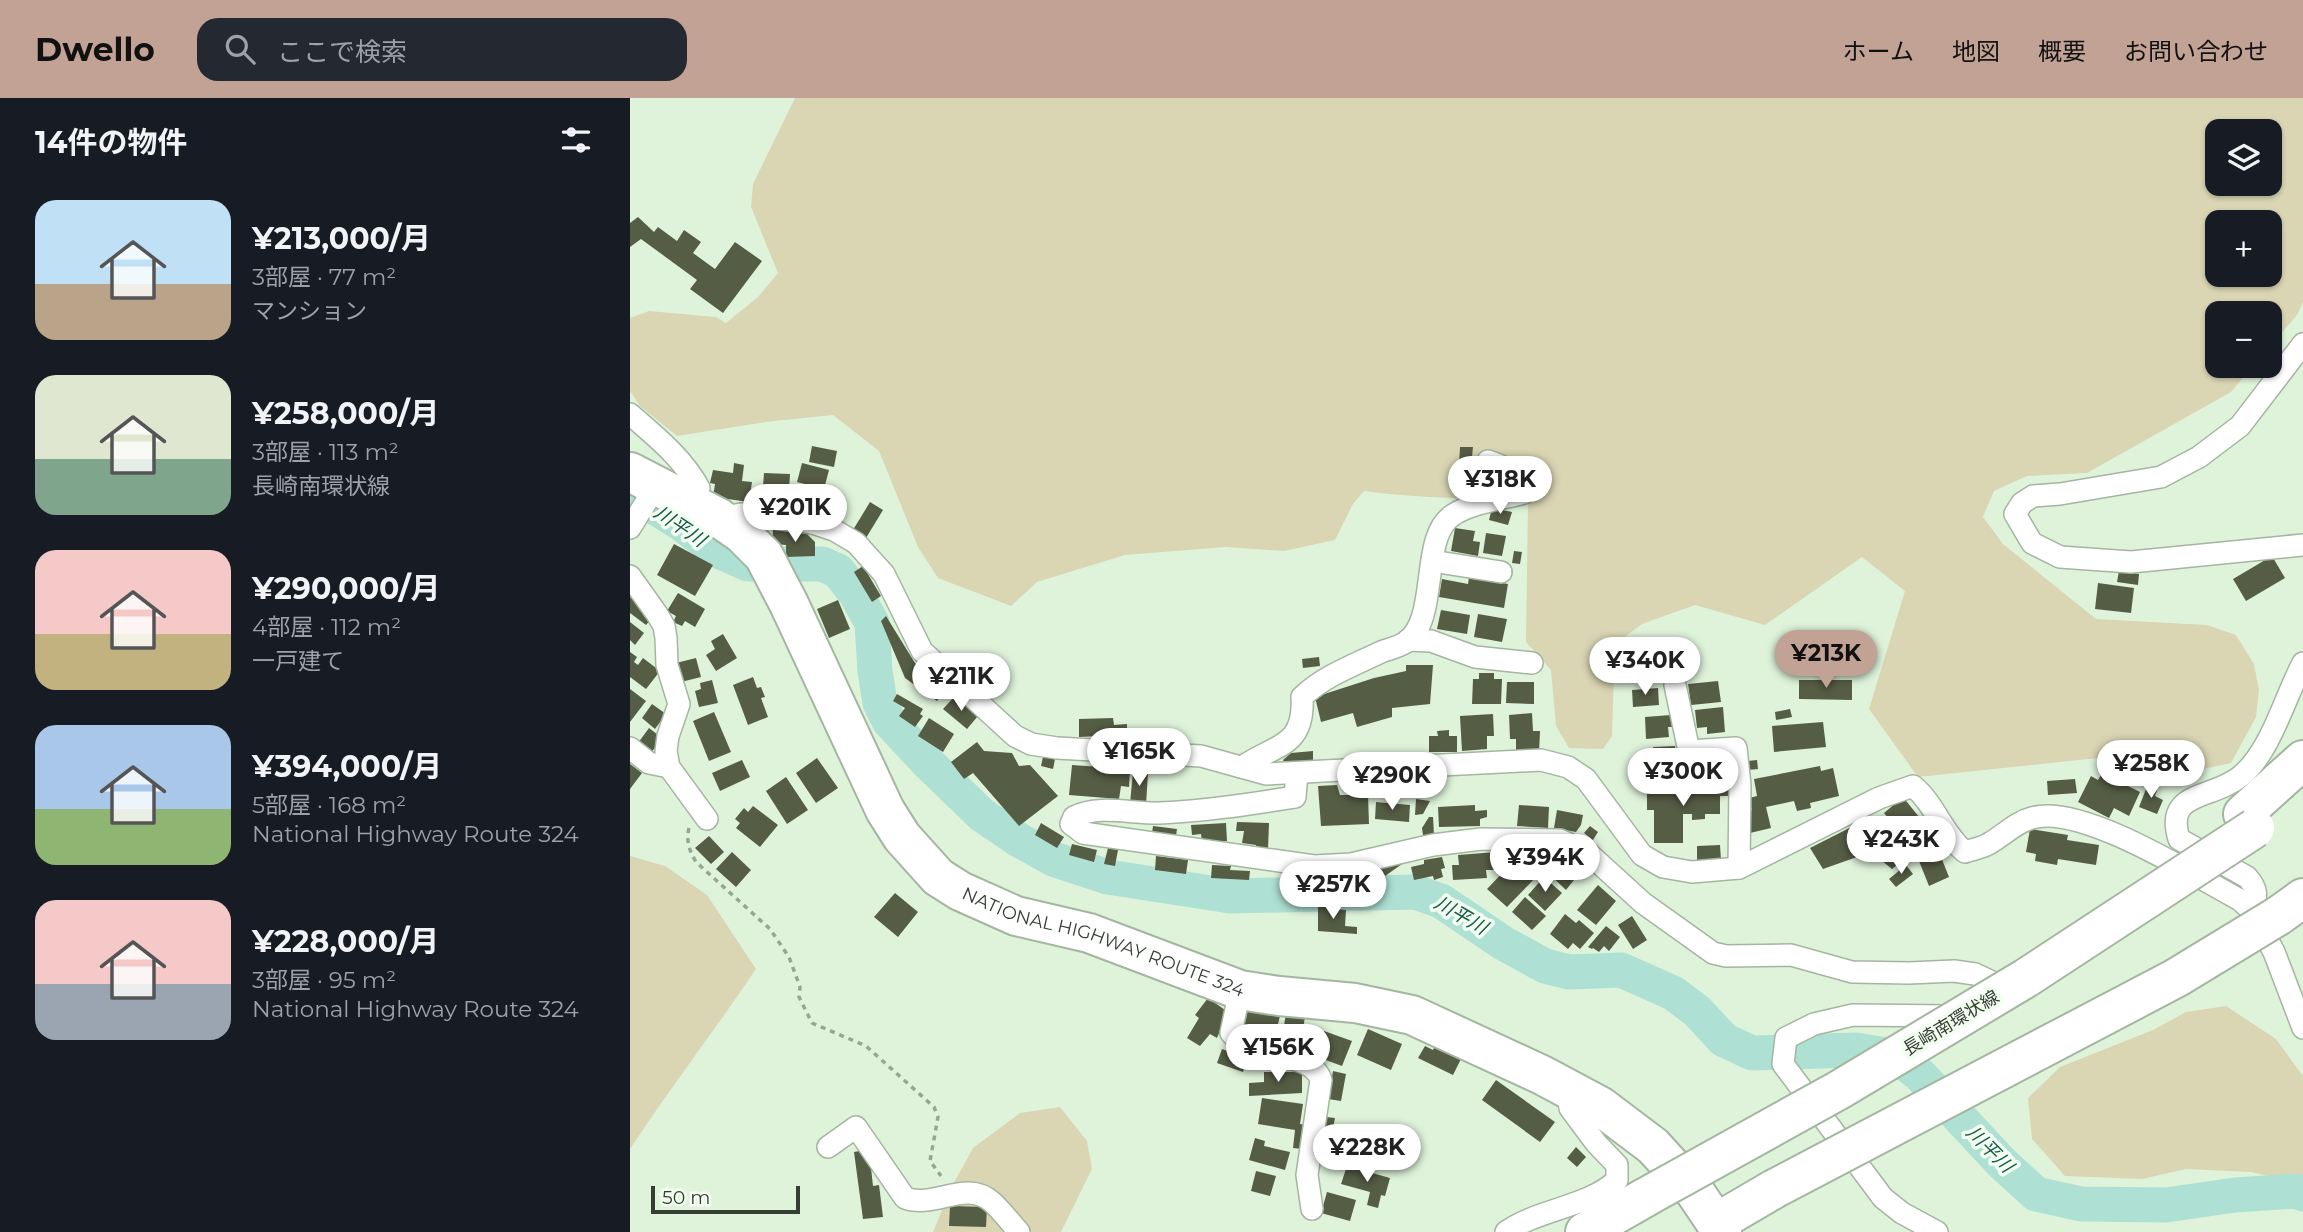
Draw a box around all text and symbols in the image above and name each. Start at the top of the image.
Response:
search box [197,18,687,81]
text: Dwello [35,29,155,69]
icon: search [221,30,259,68]
text: ここで検索 [277,36,407,68]
text: ホーム [1843,37,1914,66]
text: 地図 [1952,37,2000,66]
text: 概要 [2038,37,2086,66]
text: お問い合わせ [2124,37,2268,66]
map controls [2205,119,2282,378]
button: layers [2205,119,2282,196]
icon: filters [557,121,595,159]
text: 14件の物件 [35,124,187,161]
button: + [2205,210,2282,287]
text: ¥213,000/月 [252,220,431,257]
icon: home [91,228,175,312]
text: 3部屋 · 77 m² [252,263,396,291]
text: マンション [252,297,367,325]
button: − [2205,301,2282,378]
text: ¥258,000/月 [252,395,439,432]
icon: home [91,403,175,487]
text: 3部屋 · 113 m² [252,438,399,466]
pin: ¥318K [1451,456,1549,516]
text: ¥318K [1464,465,1536,493]
text: 長崎南環状線 [252,472,390,500]
pin: ¥201K [746,484,844,544]
text: ¥201K [759,493,831,521]
water label: 川平川 [650,501,712,553]
text: ¥290,000/月 [252,570,441,607]
icon: home [91,578,175,662]
text: 4部屋 · 112 m² [252,613,401,641]
pin: ¥213K [1777,630,1875,690]
pin: ¥340K [1596,638,1694,697]
text: ¥213K [1791,639,1861,667]
text: ¥340K [1605,646,1685,674]
text: 一戸建て [252,647,344,675]
pin: ¥211K [912,654,1010,713]
text: ¥211K [928,662,994,690]
pin: ¥165K [1090,728,1188,788]
text: ¥165K [1103,737,1175,765]
pin: ¥258K [2102,740,2200,800]
text: ¥394,000/月 [252,748,442,785]
pin: ¥300K [1634,748,1732,808]
text: ¥258K [2113,749,2189,777]
pin: ¥290K [1343,752,1441,812]
icon: home [91,753,175,837]
text: ¥300K [1643,757,1723,785]
text: ¥290K [1353,761,1431,789]
text: 5部屋 · 168 m² [252,791,406,819]
pin: ¥243K [1852,816,1950,876]
text: National Highway Route 324 [252,820,579,848]
text: ¥243K [1863,825,1939,853]
pin: ¥394K [1496,834,1594,894]
text: ¥394K [1506,843,1584,871]
pin: ¥257K [1284,862,1382,921]
text: ¥257K [1295,870,1371,898]
street label: NATIONAL HIGHWAY ROUTE 324 [959,882,1247,1002]
water label: 川平川 [1431,891,1493,940]
text: ¥228,000/月 [252,923,439,960]
icon: home [91,928,175,1012]
text: 3部屋 · 95 m² [252,966,396,994]
street label: 長崎南環状線 [1899,986,2003,1060]
text: National Highway Route 324 [252,995,579,1023]
pin: ¥156K [1229,1024,1327,1084]
text: ¥156K [1242,1033,1314,1061]
water label: 川平川 [1962,1121,2020,1179]
pin: ¥228K [1318,1124,1416,1184]
text: ¥228K [1329,1133,1405,1161]
scale bar [651,1183,800,1215]
text: 50 m [662,1186,710,1209]

